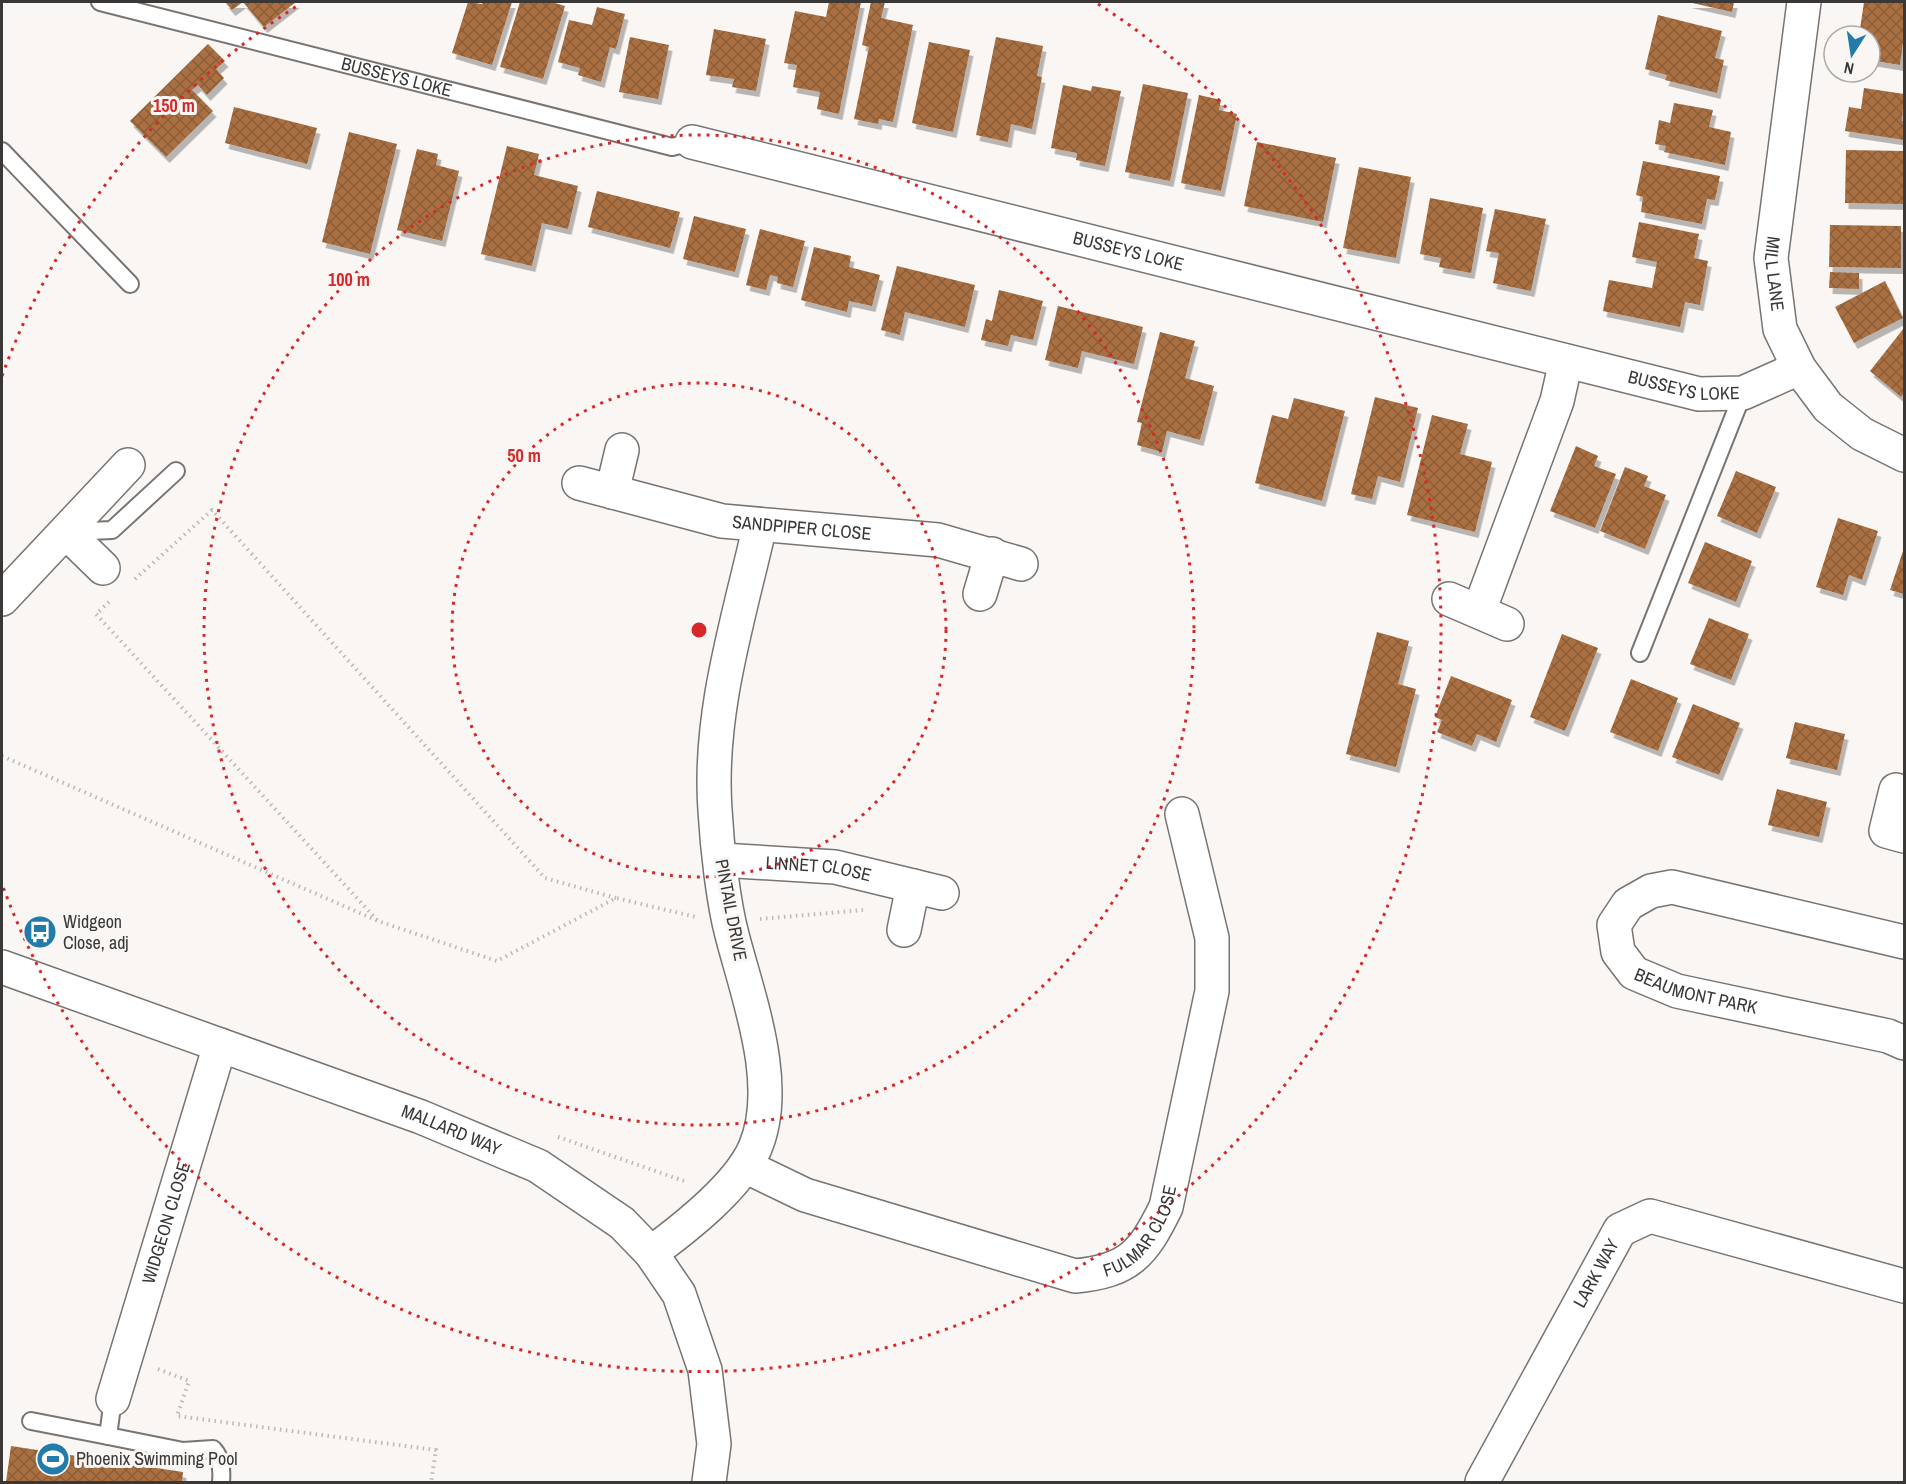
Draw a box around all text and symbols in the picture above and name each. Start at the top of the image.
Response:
north arrow [1822,24,1882,84]
street label: BUSSEYS LOKE [339,51,455,103]
text: N [1842,57,1856,80]
text: 150 m [153,93,195,118]
street label: BUSSEYS LOKE [1071,225,1187,277]
street label: MILL LANE [1759,235,1791,312]
text: 100 m [328,267,370,292]
street label: BUSSEYS LOKE [1626,364,1740,406]
text: 50 m [507,443,541,468]
street label: SANDPIPER CLOSE [731,509,872,546]
centre of rings [689,620,709,640]
street label: LINNET CLOSE [765,850,874,887]
street label: PINTAIL DRIVE [709,857,754,963]
place label: Widgeon Close, adj [63,909,129,955]
bus stop icon: Widgeon Close, adj [22,914,58,950]
street label: BEAUMONT PARK [1631,962,1760,1020]
street label: MALLARD WAY [398,1098,505,1161]
street label: WIDGEON CLOSE [136,1159,196,1287]
street label: FULMAR CLOSE [1100,1183,1182,1283]
street label: LARK WAY [1567,1234,1625,1312]
sports icon: Phoenix Swimming Pool [35,1441,71,1477]
place label: Phoenix Swimming Pool [76,1446,238,1471]

